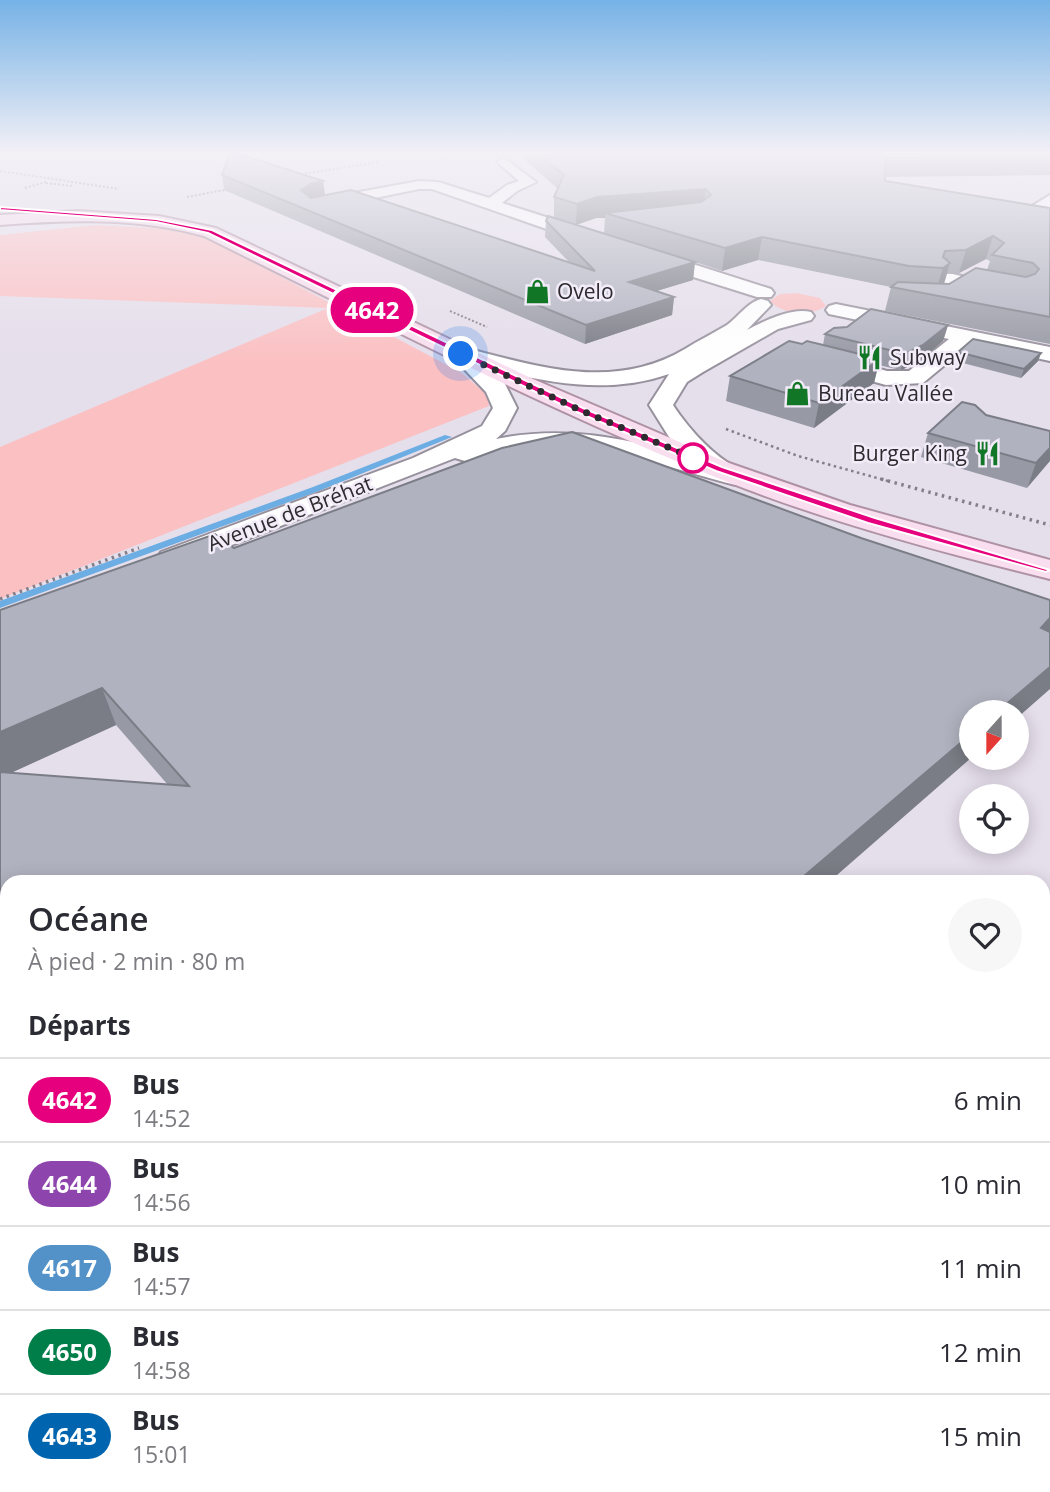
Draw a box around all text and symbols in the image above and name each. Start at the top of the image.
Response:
place label: Ovelo [557,277,614,305]
shop icon: Ovelo [523,278,551,306]
line badge: 4642 [323,287,421,333]
text: 4642 [345,293,399,326]
your location [443,336,478,371]
place label: Subway [890,343,966,371]
restaurant icon: Subway [856,344,884,372]
place label: Bureau Vallée [818,379,953,407]
shop icon: Bureau Vallée [784,380,812,408]
place label: Burger King [852,439,967,467]
restaurant icon: Burger King [973,440,1001,468]
unlabelled marker [678,443,708,473]
street label: Avenue de Bréhat [203,469,376,557]
north arrow [959,700,1029,770]
map controls [959,700,1029,854]
button: locate [959,784,1029,854]
text: Océane [28,896,149,941]
button: heart [948,898,1022,972]
text: À pied · 2 min · 80 m [28,945,245,977]
text: Départs [28,1007,131,1043]
text: Bus [132,1066,179,1102]
text: 6 min [954,1082,1022,1118]
text: 4642 [42,1083,97,1116]
text: 14:52 [132,1102,191,1134]
text: Bus [132,1150,179,1186]
text: 10 min [939,1166,1022,1202]
text: 4644 [42,1167,97,1200]
text: 14:56 [132,1186,191,1218]
text: Bus [132,1234,179,1270]
text: 11 min [939,1250,1022,1286]
text: 4617 [42,1251,97,1284]
text: 14:57 [132,1270,191,1302]
text: Bus [132,1318,179,1354]
text: 12 min [939,1334,1022,1370]
text: 4650 [42,1335,97,1368]
text: 14:58 [132,1354,191,1386]
text: Bus [132,1402,179,1438]
text: 15 min [939,1418,1022,1454]
text: 4643 [42,1419,97,1452]
text: 15:01 [132,1438,191,1470]

